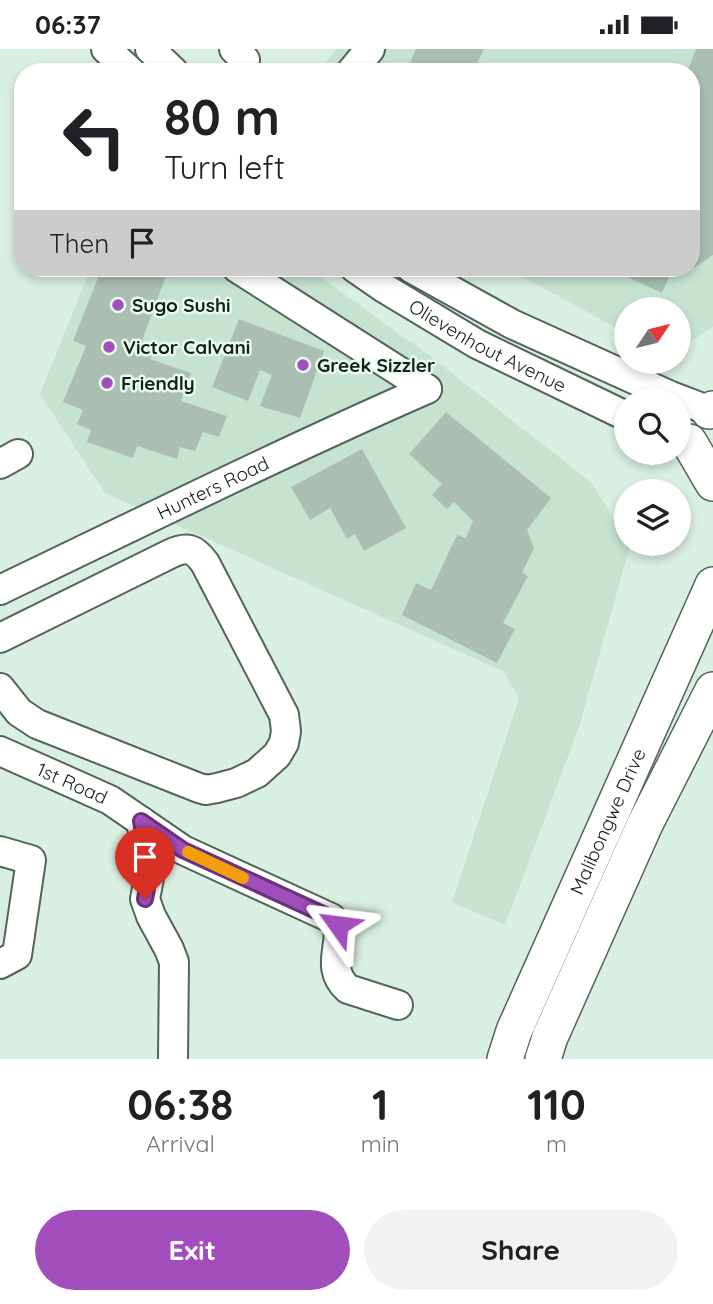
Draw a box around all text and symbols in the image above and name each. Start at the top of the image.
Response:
text: 06:37 [35,8,101,41]
text: 80 m [164,86,280,147]
icon: left [49,91,140,182]
text: Turn left [164,147,285,187]
icon: arrive [123,224,161,262]
text: Then [49,227,109,260]
place label: Sugo Sushi [132,293,231,317]
street label: Olievenhout Avenue [405,294,570,397]
marker: Sugo Sushi [110,297,126,313]
north arrow [614,297,691,375]
map controls [614,297,691,556]
place label: Victor Calvani [123,335,250,359]
marker: Victor Calvani [101,339,117,355]
place label: Greek Sizzler [317,353,435,377]
marker: Greek Sizzler [295,357,311,373]
place label: Friendly [121,371,195,395]
marker: Friendly [99,375,115,391]
button: search [614,388,691,465]
street label: Hunters Road [153,451,273,525]
button: layers [614,479,691,556]
street label: Malibongwe Drive [564,745,651,898]
street label: 1st Road [33,757,111,809]
pin [115,827,175,899]
icon: arrive [126,838,164,876]
position arrow [301,888,375,962]
text: 06:38 [127,1078,233,1131]
text: 1 [372,1078,388,1131]
text: 110 [527,1078,586,1131]
text: Arrival [146,1129,215,1158]
text: min [361,1129,400,1158]
text: m [546,1129,567,1158]
button: Exit [35,1210,350,1290]
button: Share [364,1210,678,1290]

